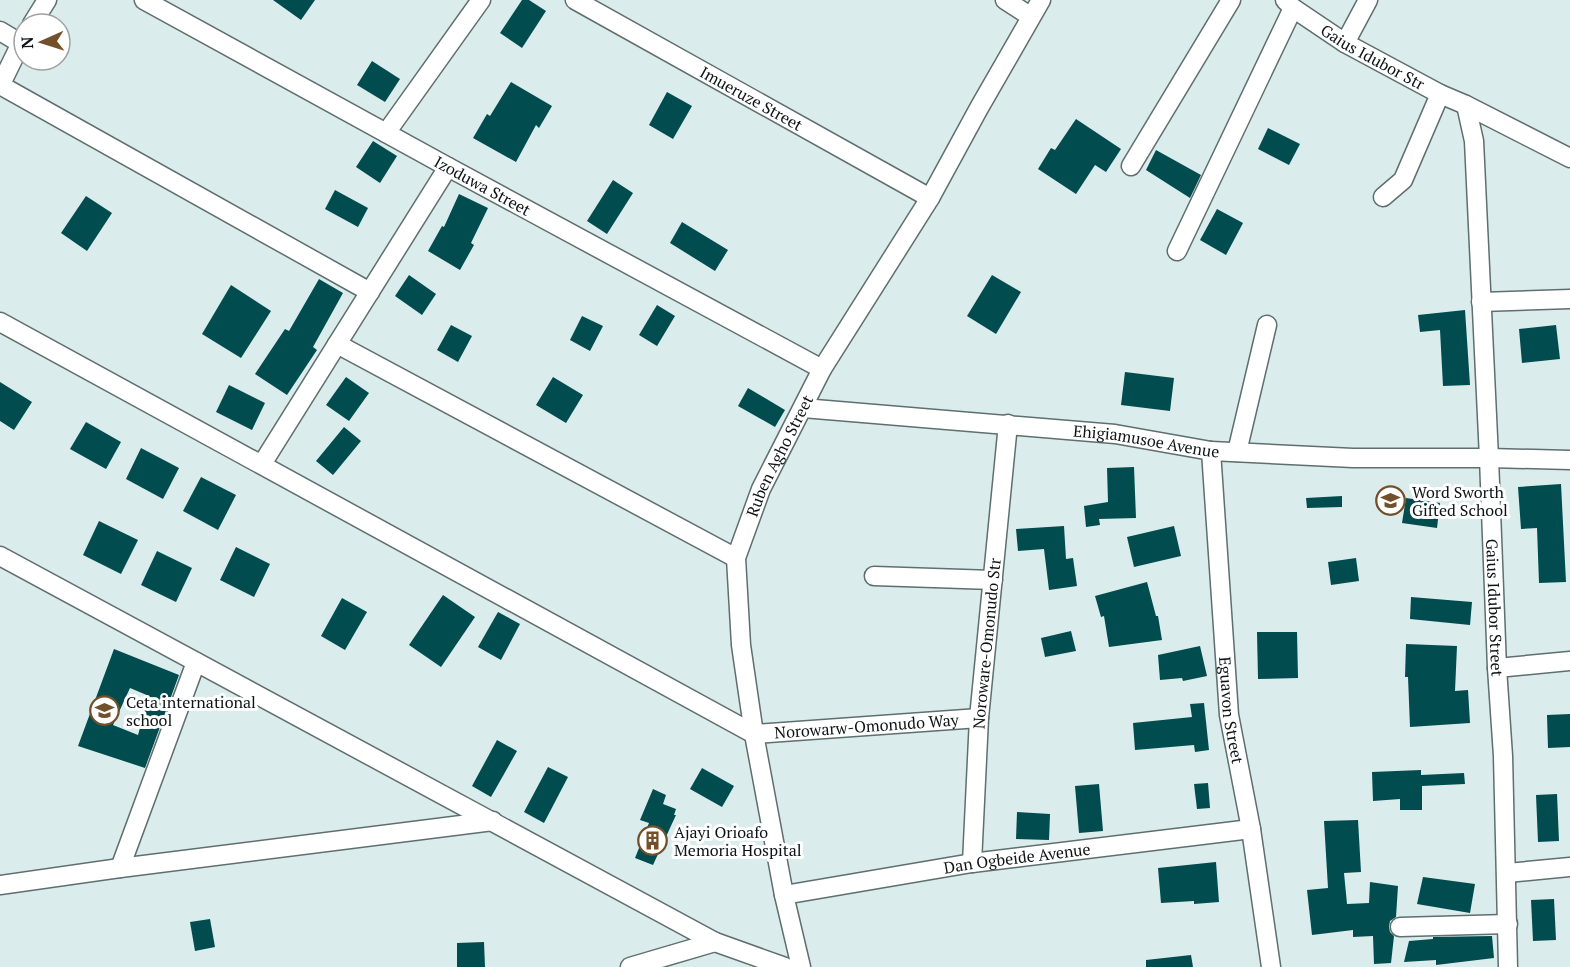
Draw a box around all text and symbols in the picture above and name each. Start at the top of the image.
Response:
north arrow [12,12,72,72]
street label: Gaius Idubor Str [1316,19,1429,95]
text: N [16,36,38,49]
street label: Imueruze Street [696,61,807,136]
street label: Izoduwa Street [430,151,535,221]
street label: Ruben Agho Street [741,391,818,520]
street label: Ehigiamusoe Avenue [1072,420,1220,462]
place label: Word Sworth Gifted School [1412,481,1508,521]
school or university icon: Word Sworth Gifted School [1375,485,1407,517]
street label: Gaius Idubor Street [1481,538,1509,677]
street label: Noroware-Omonudo Str [967,556,1006,730]
street label: Eguavon Street [1214,656,1249,766]
place label: Ceta international school [126,691,256,731]
school or university icon: Ceta international school [89,695,121,727]
street label: Norowarw-Omonudo Way [774,708,960,744]
place label: Ajayi Orioafo Memoria Hospital [674,821,802,861]
building icon: Ajayi Orioafo Memoria Hospital [637,825,669,857]
street label: Dan Ogbeide Avenue [942,838,1092,879]

